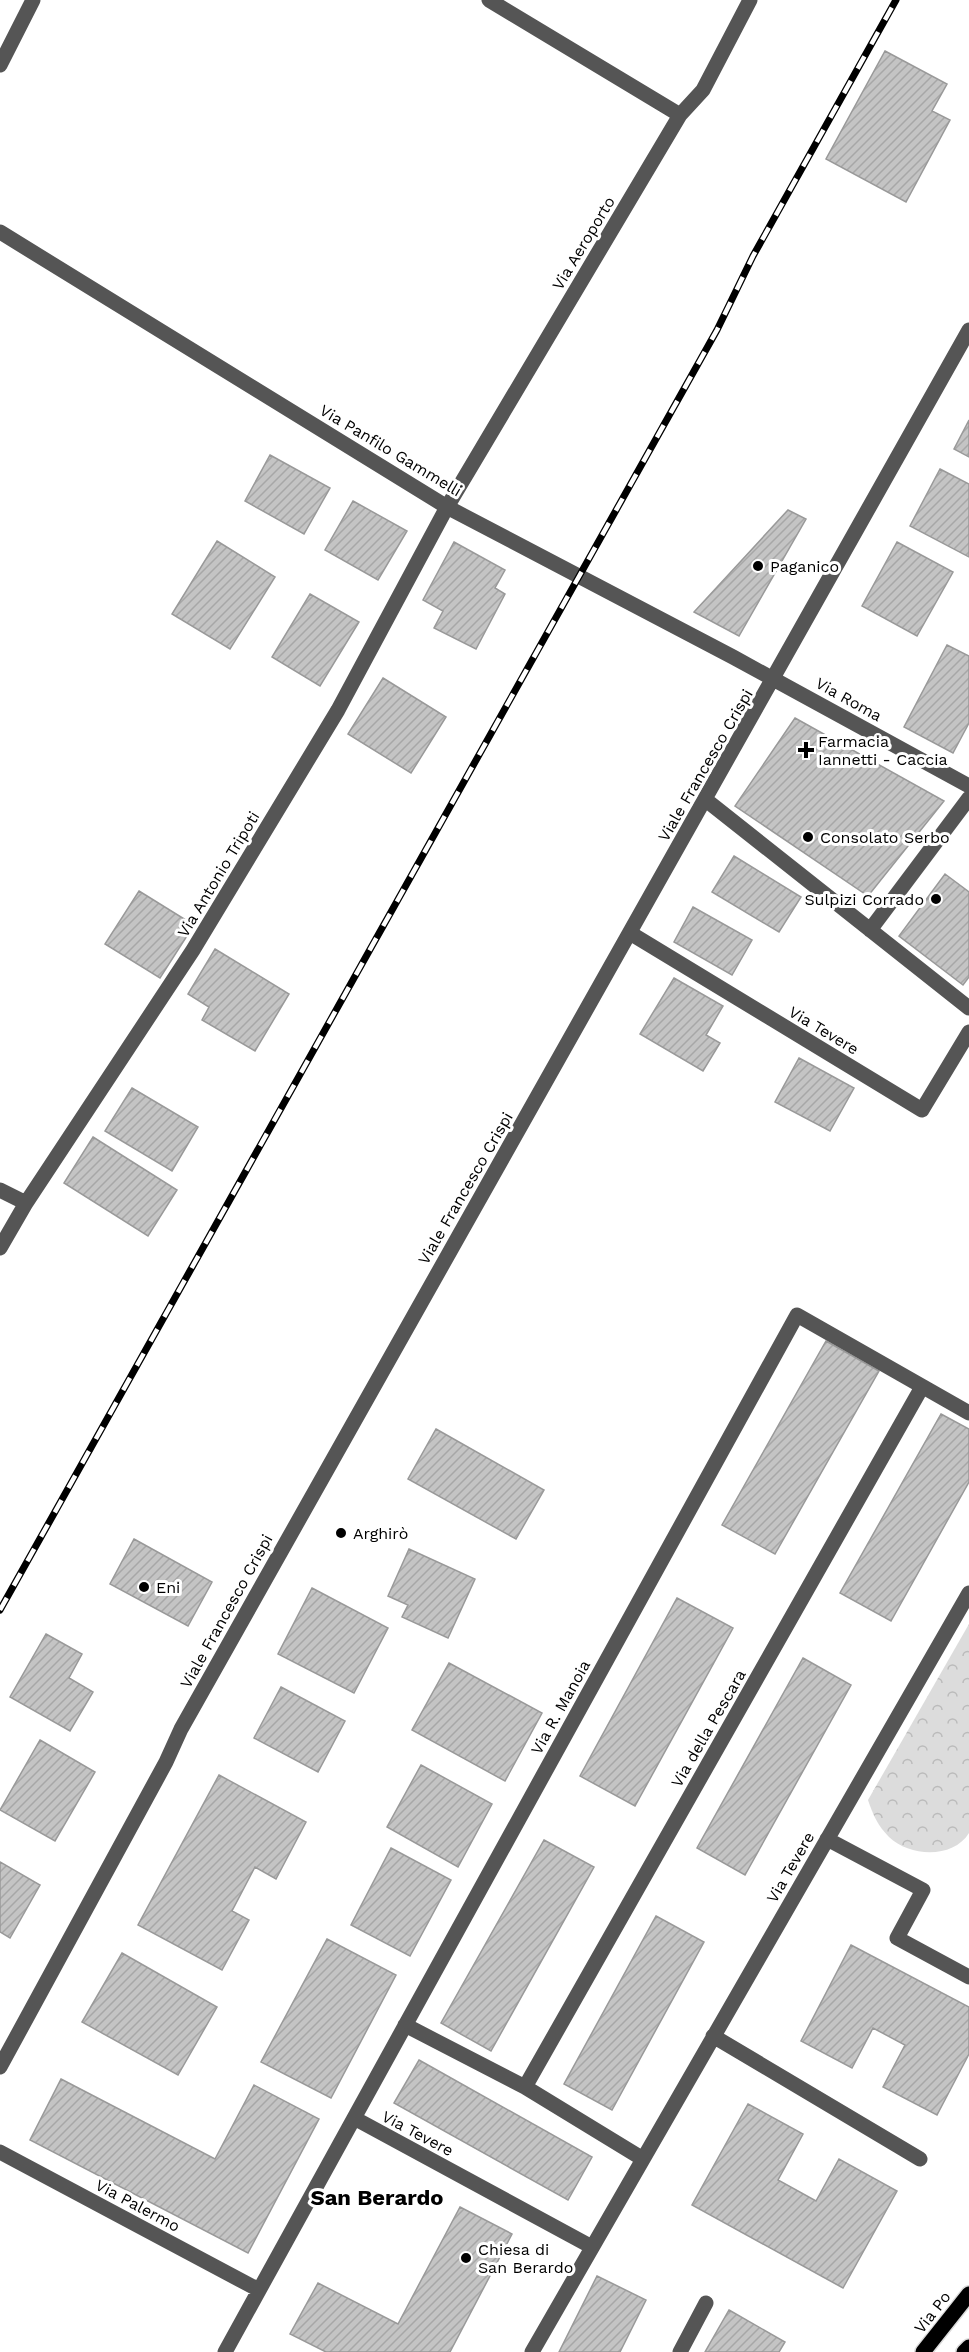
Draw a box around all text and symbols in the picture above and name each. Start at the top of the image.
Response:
street label: Via Aeroporto [548,193,619,293]
street label: Via Panfilo Gammelli [316,400,465,500]
place label: Paganico [770,557,839,576]
marker: Paganico [751,559,765,573]
street label: Via Roma [812,673,885,725]
street label: Viale Francesco Crispi [654,686,757,845]
place label: Farmacia Iannetti - Caccia [818,732,947,769]
marker: Farmacia Iannetti - Caccia [799,743,813,757]
street label: Via Antonio Tripoti [173,808,263,941]
place label: Consolato Serbo [820,828,950,847]
marker: Consolato Serbo [801,830,815,844]
place label: Sulpizi Corrado [804,890,924,909]
marker: Sulpizi Corrado [929,892,943,906]
street label: Via Tevere [785,1002,862,1059]
street label: Viale Francesco Crispi [414,1109,517,1268]
place label: Arghirò [353,1524,408,1543]
marker: Arghirò [334,1526,348,1540]
street label: Viale Francesco Crispi [176,1531,277,1691]
place label: Eni [156,1578,180,1597]
marker: Eni [137,1580,151,1594]
street label: Via R. Manoia [527,1657,594,1758]
street label: Via della Pescara [667,1666,750,1790]
street label: Via Tevere [763,1829,818,1906]
street label: Via Tevere [379,2107,457,2160]
street label: Via Palermo [92,2175,183,2236]
district label: San Berardo [311,2185,443,2210]
place label: Chiesa di San Berardo [478,2240,573,2277]
marker: Chiesa di San Berardo [459,2251,473,2265]
street label: Via Po [910,2288,955,2337]

